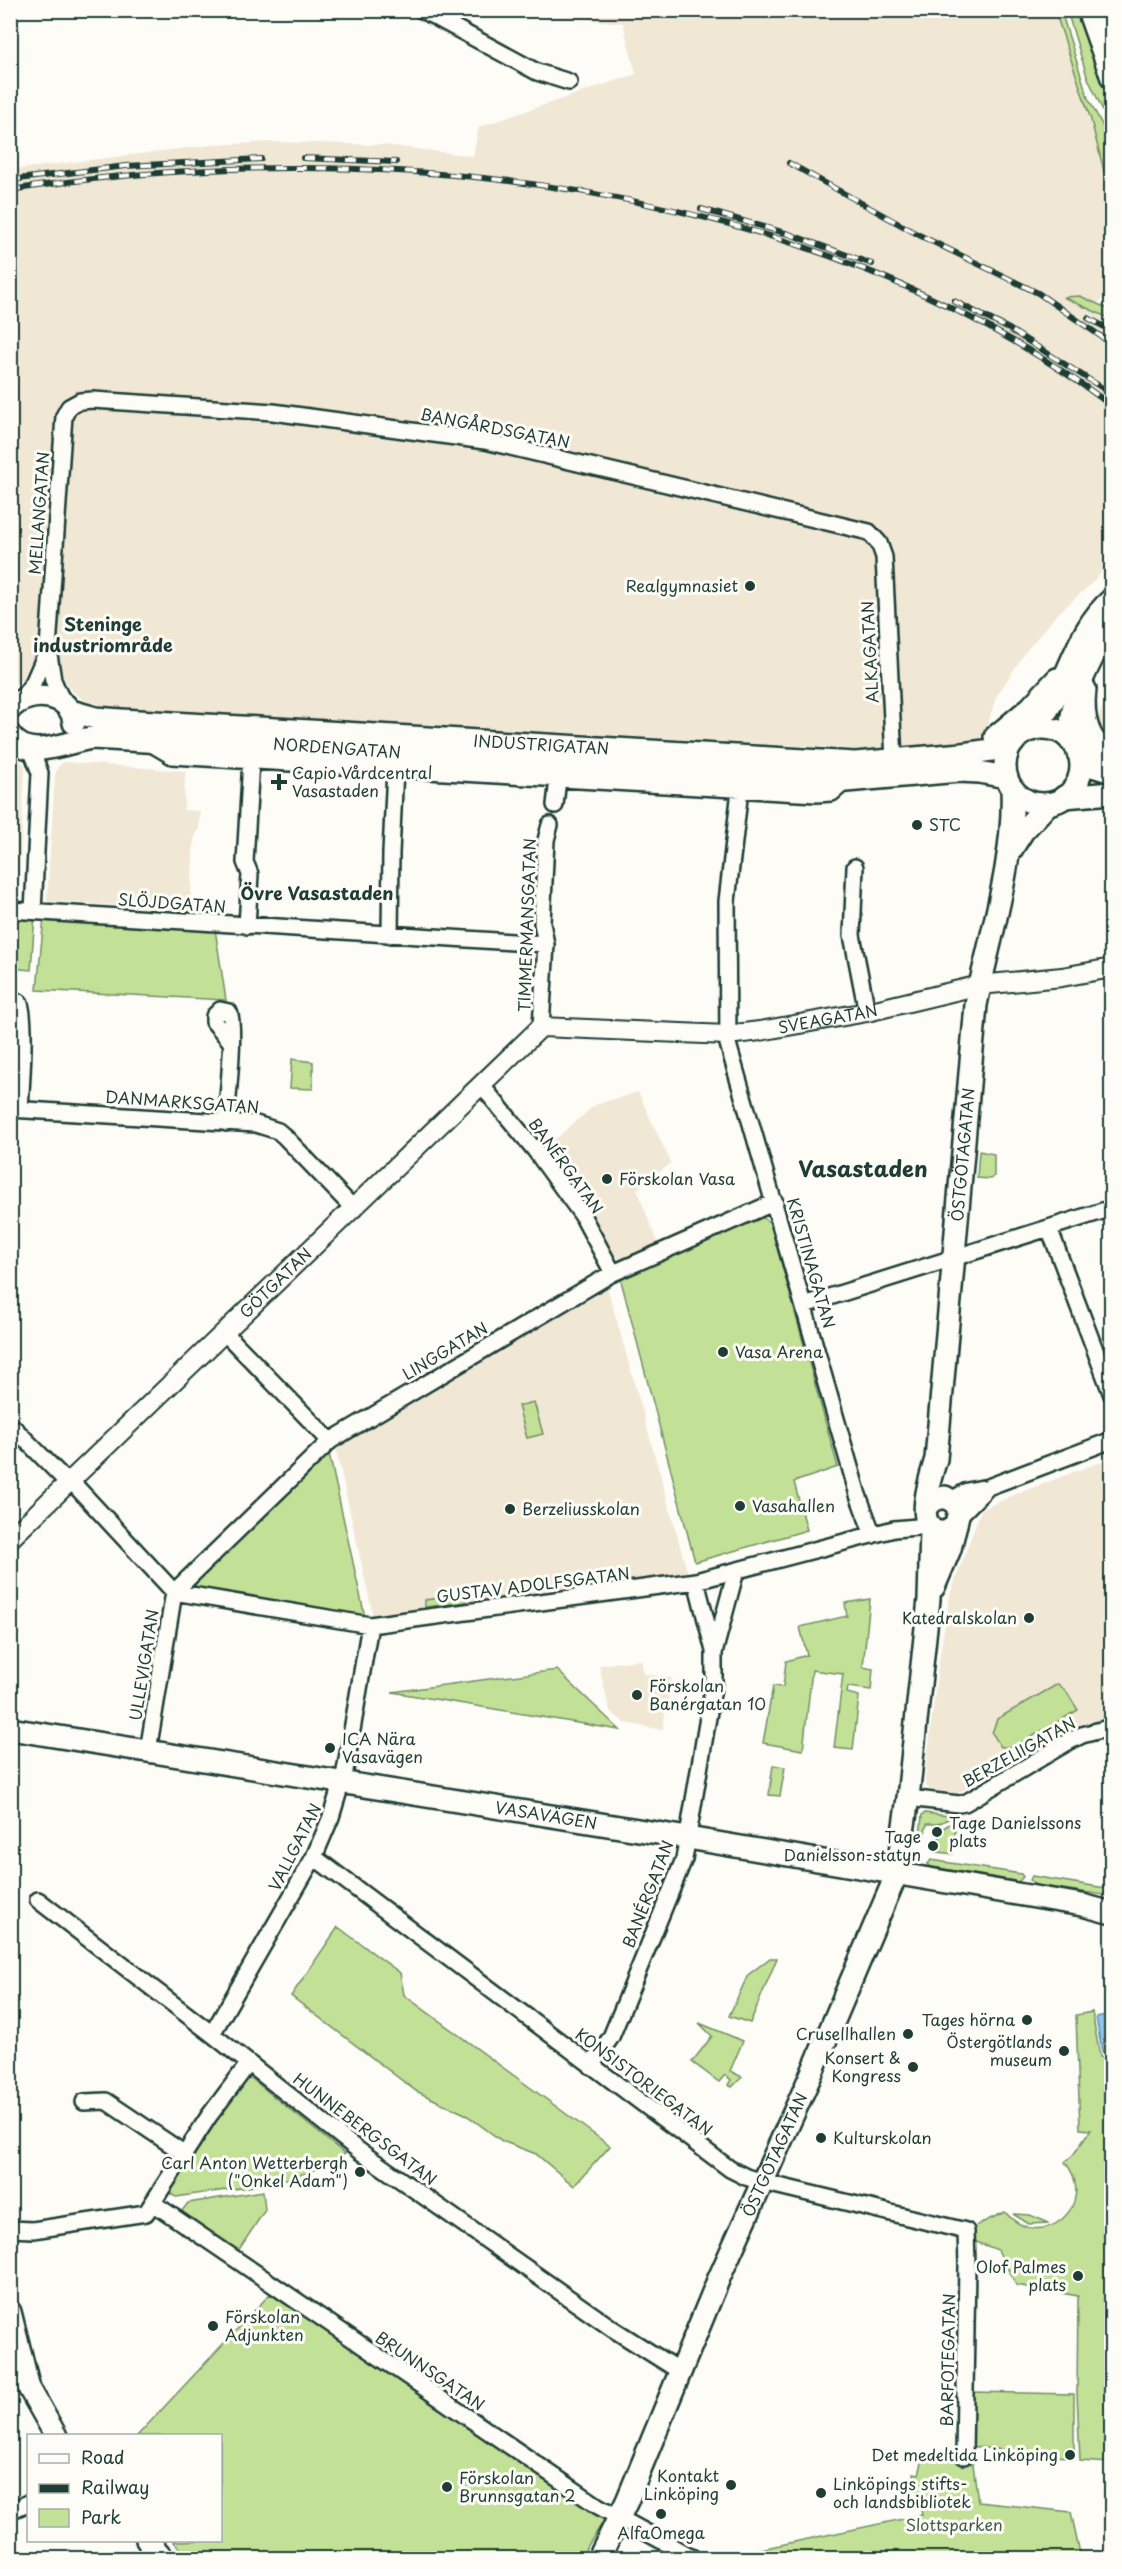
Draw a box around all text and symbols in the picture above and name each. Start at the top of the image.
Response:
street label: BANGÅRDSGATAN [418,401,572,453]
street label: MELLANGATAN [22,451,54,575]
place label: Realgymnasiet [626,573,738,597]
marker: Realgymnasiet [743,579,757,593]
street label: ALKAGATAN [854,600,884,704]
district label: Steninge industriområde [33,610,173,658]
street label: INDUSTRIGATAN [473,728,610,760]
street label: NORDENGATAN [272,731,402,763]
place label: Capio Vårdcentral Vasastaden [292,760,432,802]
marker: Capio Vårdcentral Vasastaden [270,773,288,791]
place label: STC [929,812,961,836]
marker: STC [910,818,924,832]
street label: TIMMERMANSGATAN [511,838,541,1012]
district label: Övre Vasastaden [241,879,393,906]
street label: SLÖJDGATAN [117,886,227,918]
street label: SVEAGATAN [776,997,880,1039]
street label: DANMARKSGATAN [104,1084,260,1118]
street label: ÖSTGÖTAGATAN [944,1087,980,1222]
street label: BANÉRGATAN [524,1112,610,1218]
district label: Vasastaden [798,1151,928,1184]
place label: Förskolan Vasa [619,1166,735,1190]
marker: Förskolan Vasa [600,1172,614,1186]
street label: KRISTINAGATAN [782,1195,842,1331]
street label: GÖTGATAN [233,1241,317,1323]
street label: LINGGATAN [397,1315,492,1385]
place label: Vasa Arena [735,1339,823,1363]
marker: Vasa Arena [716,1345,730,1359]
place label: Vasahallen [752,1493,835,1517]
place label: Berzeliusskolan [522,1496,640,1520]
marker: Vasahallen [733,1499,747,1513]
marker: Berzeliusskolan [503,1502,517,1516]
street label: GUSTAV ADOLFSGATAN [435,1560,631,1608]
place label: Katedralskolan [902,1605,1017,1629]
street label: ULLEVIGATAN [122,1607,164,1722]
marker: Katedralskolan [1022,1611,1036,1625]
place label: Förskolan Banérgatan 10 [649,1673,766,1715]
marker: Förskolan Banérgatan 10 [630,1688,644,1702]
street label: BERZELIIGATAN [957,1710,1080,1792]
place label: ICA Nära Vasavägen [342,1726,423,1768]
marker: ICA Nära Vasavägen [323,1741,337,1755]
street label: VASAVÄGEN [494,1794,599,1834]
street label: VALLGATAN [262,1799,326,1894]
place label: Tage Danielssons plats [949,1810,1081,1852]
place label: Tage Danielsson-statyn [784,1824,921,1866]
marker: Tage Danielssons plats [930,1825,944,1839]
street label: BANÉRGATAN [616,1836,679,1951]
marker: Tage Danielsson-statyn [926,1839,940,1853]
place label: Tages hörna [922,2007,1015,2031]
marker: Tages hörna [1020,2013,1034,2027]
place label: Crusellhallen [796,2021,896,2045]
street label: KONSISTORIEGATAN [571,2022,718,2141]
marker: Crusellhallen [901,2027,915,2041]
place label: Östergötlands museum [946,2029,1052,2071]
marker: Östergötlands museum [1057,2044,1071,2058]
place label: Konsert & Kongress [825,2045,901,2087]
marker: Konsert & Kongress [906,2060,920,2074]
street label: HUNNEBERGSGATAN [289,2066,442,2190]
street label: ÖSTGÖTAGATAN [735,2088,812,2220]
place label: Kulturskolan [833,2125,932,2149]
marker: Kulturskolan [814,2131,828,2145]
place label: Carl Anton Wetterbergh ("Onkel Adam") [161,2150,348,2192]
marker: Carl Anton Wetterbergh ("Onkel Adam") [353,2165,367,2179]
place label: Olof Palmes plats [976,2254,1066,2296]
marker: Olof Palmes plats [1071,2269,1085,2283]
street label: BARFOTEGATAN [934,2293,960,2427]
place label: Förskolan Adjunkten [225,2304,304,2346]
marker: Förskolan Adjunkten [206,2319,220,2333]
street label: BRUNNSGATAN [371,2325,490,2416]
legend [27,2434,222,2542]
place label: Det medeltida Linköping [871,2442,1058,2466]
text: Road [81,2443,125,2470]
marker: Det medeltida Linköping [1063,2448,1077,2462]
place label: Kontakt Linköping [644,2463,719,2505]
place label: Förskolan Brunnsgatan 2 [459,2465,576,2507]
place label: Linköpings stifts- och landsbibliotek [833,2471,971,2513]
text: Railway [81,2473,149,2500]
marker: Kontakt Linköping [724,2478,738,2492]
marker: Förskolan Brunnsgatan 2 [440,2480,454,2494]
marker: Linköpings stifts- och landsbibliotek [814,2486,828,2500]
text: Park [81,2503,121,2530]
marker: AlfaOmega [654,2507,668,2521]
park label: Slottsparken [905,2512,1003,2536]
place label: AlfaOmega [617,2520,705,2544]

